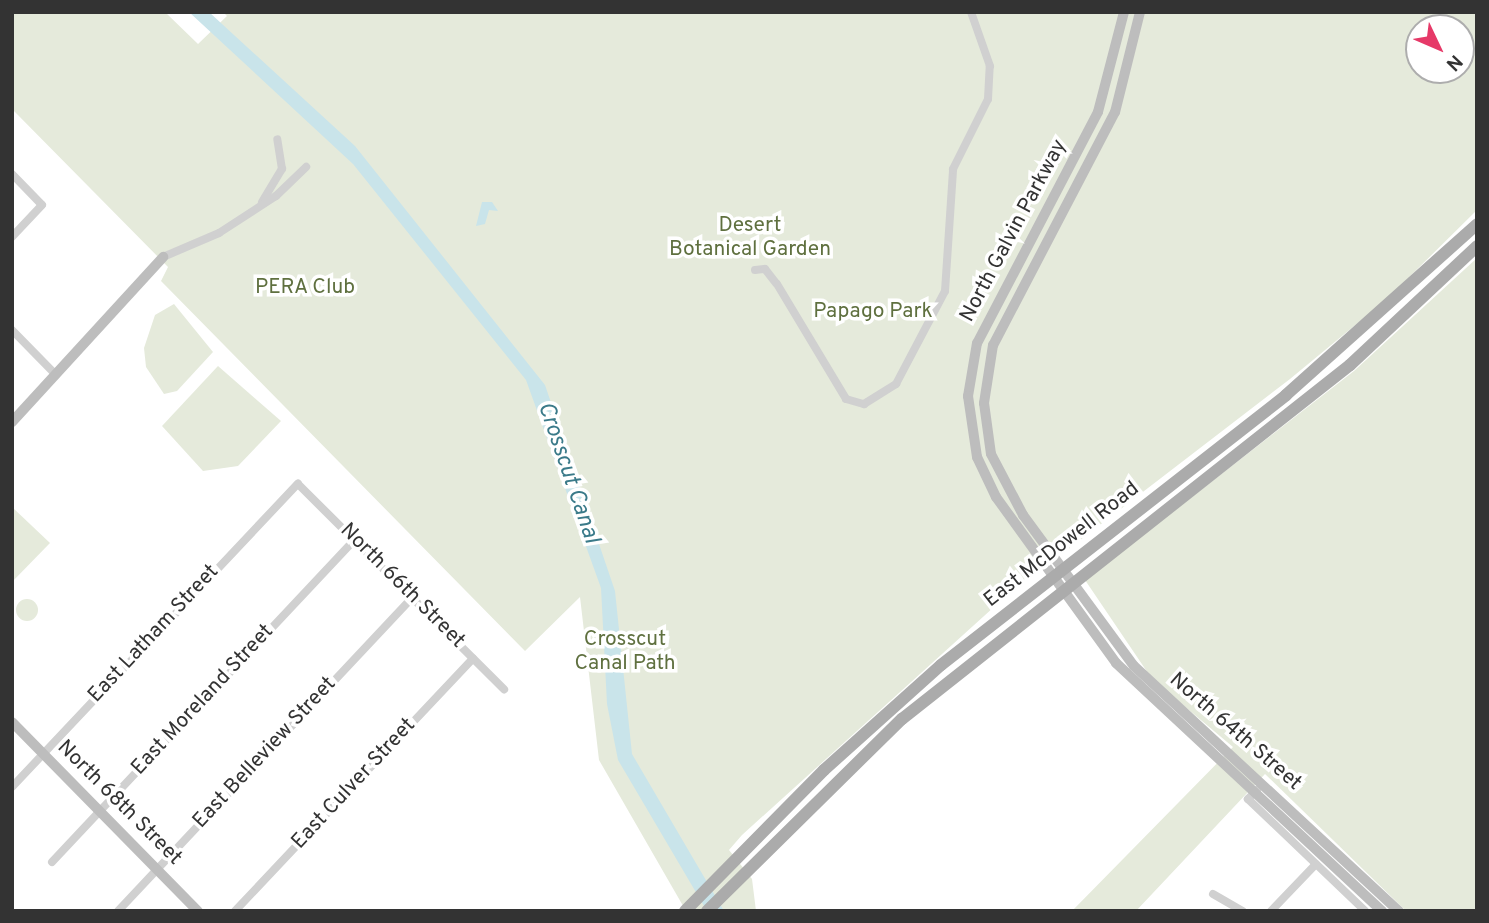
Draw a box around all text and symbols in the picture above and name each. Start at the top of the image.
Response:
north arrow [1405,14,1475,84]
text: N [1440,49,1467,75]
street label: North Galvin Parkway [955,135,1073,327]
park label: Desert Botanical Garden [669,213,831,263]
park label: PERA Club [254,275,356,301]
park label: Papago Park [813,299,933,325]
water label: Crosscut Canal [530,399,604,547]
street label: East McDowell Road [979,477,1145,613]
street label: North 66th Street [334,518,470,654]
street label: East Latham Street [83,560,225,708]
street label: East Moreland Street [127,619,279,781]
park label: Crosscut Canal Path [574,627,676,677]
street label: North 64th Street [1164,668,1306,796]
street label: East Belleview Street [188,672,342,834]
street label: East Culver Street [287,713,421,855]
street label: North 68th Street [51,735,187,871]

